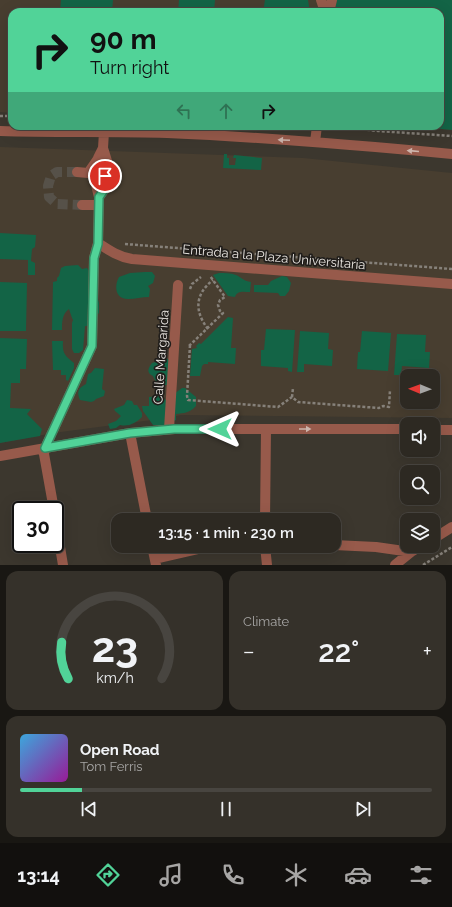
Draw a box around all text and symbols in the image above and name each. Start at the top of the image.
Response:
text: 90 m [90,23,156,56]
icon: right [24,24,76,76]
text: Turn right [90,57,169,78]
icon: left [173,100,195,122]
icon: ahead [215,100,237,122]
icon: right [257,100,279,122]
one-way arrow [278,136,290,143]
one-way arrow [407,147,419,154]
pin [88,159,122,193]
icon: arrive [94,165,116,187]
street label: Entrada a la Plaza Universitaria [182,242,366,272]
street label: Calle Margarida [150,309,172,405]
north arrow [400,369,440,409]
map controls [400,369,440,553]
position arrow [199,408,241,450]
button: sound [400,417,440,457]
one-way arrow [299,426,312,432]
button: search [400,465,440,505]
speed limit sign: 30 [12,501,64,553]
button: layers [400,513,440,553]
text: 13:15 · 1 min · 230 m [158,524,294,542]
text: Climate [243,614,289,629]
text: 23 [91,622,138,671]
text: 22° [318,634,359,669]
text: − [243,638,255,664]
text: + [423,638,432,664]
text: km/h [96,669,133,685]
text: Open Road [80,741,160,759]
text: Tom Ferris [80,759,143,774]
icon: previous [78,798,100,820]
icon: pause [215,798,237,820]
icon: next [352,798,374,820]
icon: directions [94,861,122,889]
icon: music [157,861,185,889]
icon: phone [219,861,247,889]
icon: climate [282,861,310,889]
icon: car [344,861,372,889]
icon: filters [407,861,435,889]
text: 13:14 [17,865,60,886]

